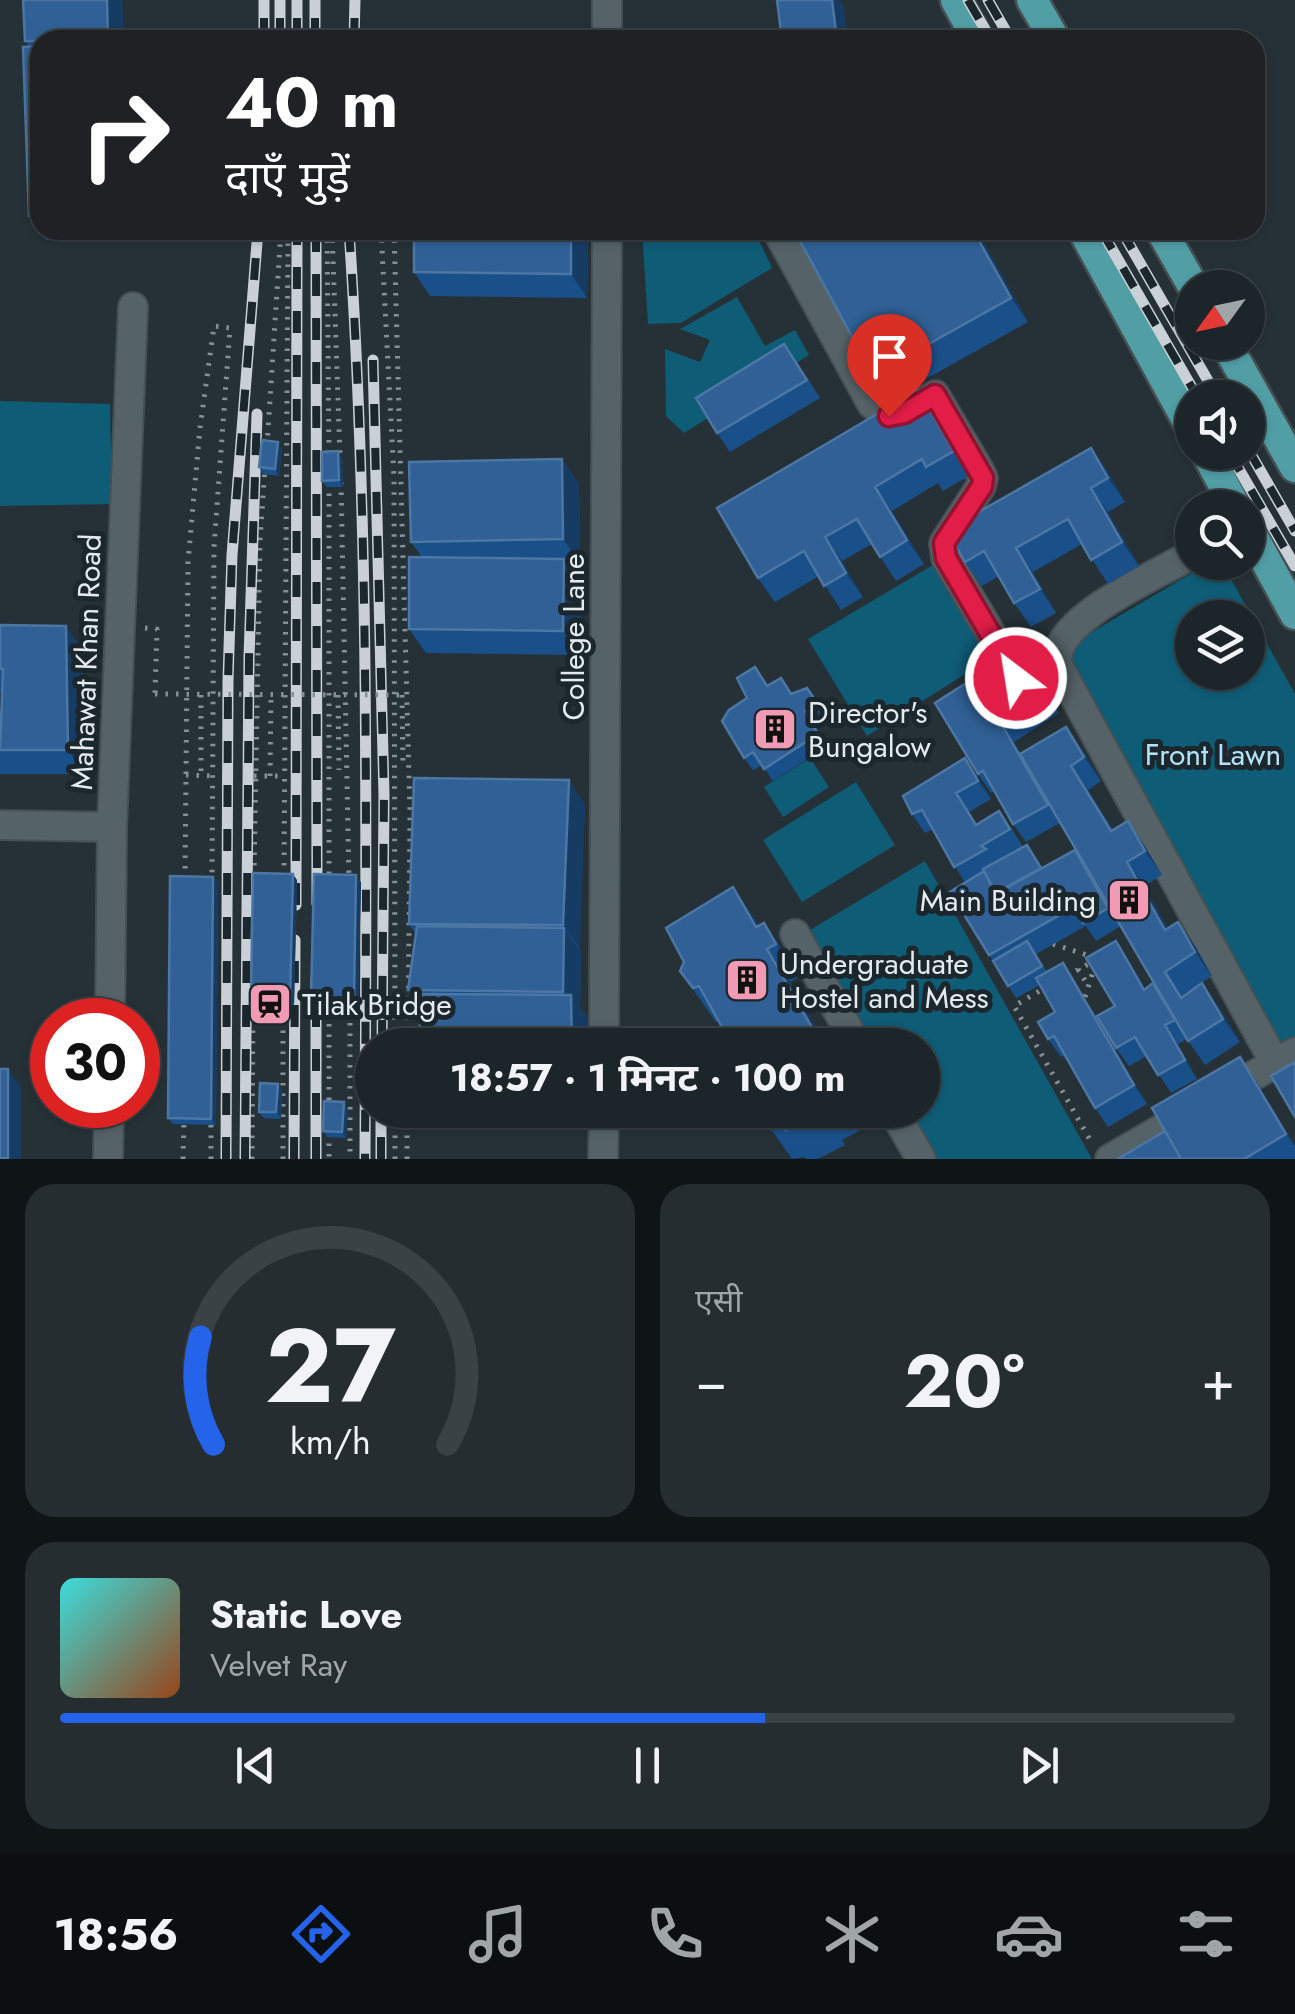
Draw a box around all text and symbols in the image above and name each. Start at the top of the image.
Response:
text: 40 m [225,52,399,153]
icon: right [60,70,190,200]
text: दाएँ मुड़ें [225,145,350,210]
north arrow [1175,270,1265,360]
map controls [1175,270,1265,690]
pin [847,314,932,417]
icon: arrive [862,329,917,384]
button: sound [1175,380,1265,470]
button: search [1175,490,1265,580]
street label: Mahawat Khan Road [60,533,112,791]
street label: College Lane [552,554,595,720]
button: layers [1175,600,1265,690]
position arrow [964,626,1068,730]
place label: Director's Bungalow [808,691,932,768]
building icon: Director's Bungalow [752,706,798,752]
park label: Front Lawn [1145,733,1281,776]
building icon: Main Building [1106,877,1152,923]
place label: Main Building [920,879,1096,922]
place label: Undergraduate Hostel and Mess [780,942,989,1019]
building icon: Undergraduate Hostel and Mess [724,957,770,1003]
station icon: Tilak Bridge [247,981,293,1027]
place label: Tilak Bridge [302,983,452,1026]
speed limit sign: 30 [30,998,160,1128]
text: 18:57 · 1 मिनट · 100 m [450,1050,845,1105]
text: एसी [695,1278,743,1324]
text: 27 [265,1291,396,1441]
text: 20° [904,1327,1025,1435]
text: − [695,1341,727,1421]
text: + [1201,1341,1235,1421]
text: km/h [290,1416,370,1467]
text: Static Love [210,1587,402,1642]
text: Velvet Ray [210,1642,347,1688]
icon: previous [228,1738,283,1793]
icon: pause [620,1738,675,1793]
icon: next [1012,1738,1067,1793]
icon: directions [286,1899,356,1969]
icon: music [463,1899,533,1969]
icon: phone [640,1899,710,1969]
icon: climate [817,1899,887,1969]
icon: car [994,1899,1064,1969]
icon: filters [1171,1899,1241,1969]
text: 18:56 [54,1902,178,1967]

